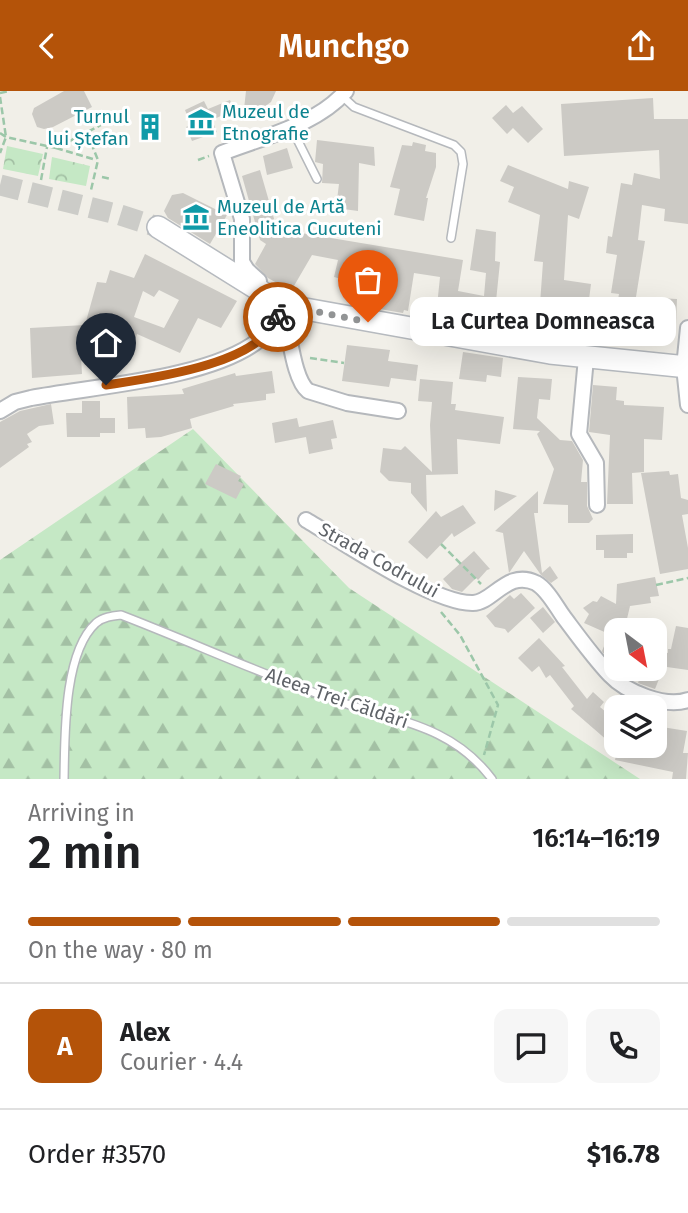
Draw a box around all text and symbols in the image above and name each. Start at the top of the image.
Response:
icon: back [28,27,66,65]
text: Munchgo [278,27,410,65]
icon: share [622,27,660,65]
place label: Muzeul de Etnografie [222,100,310,145]
place label: Turnul lui Ștefan [47,105,129,151]
museum icon: Muzeul de Etnografie [186,107,216,137]
building icon: Turnul lui Ștefan [135,112,165,142]
place label: Muzeul de Artă Eneolitica Cucuteni [217,195,382,240]
museum icon: Muzeul de Artă Eneolitica Cucuteni [181,202,211,232]
pin [338,250,398,322]
icon: bag [349,261,387,299]
courier [243,282,313,352]
callout: La Curtea Domneasca [410,297,676,347]
icon: bike [259,298,297,336]
text: La Curtea Domneasca [431,307,655,335]
pin [76,313,136,385]
icon: home [87,324,125,362]
street label: Strada Codrului [315,517,443,603]
north arrow [604,618,667,681]
map controls [604,618,667,758]
street label: Aleea Trei Căldări [263,663,411,733]
button: layers [604,695,667,758]
text: Arriving in [28,799,135,827]
text: 16:14–16:19 [532,823,660,854]
text: 2 min [28,825,141,880]
text: On the way · 80 m [28,936,213,964]
button: chat [494,1009,568,1083]
button: phone [586,1009,660,1083]
text: Alex [120,1017,170,1048]
text: A [57,1031,73,1062]
text: Courier · 4.4 [120,1048,243,1076]
text: Order #3570 [28,1139,166,1170]
text: $16.78 [587,1139,660,1170]

